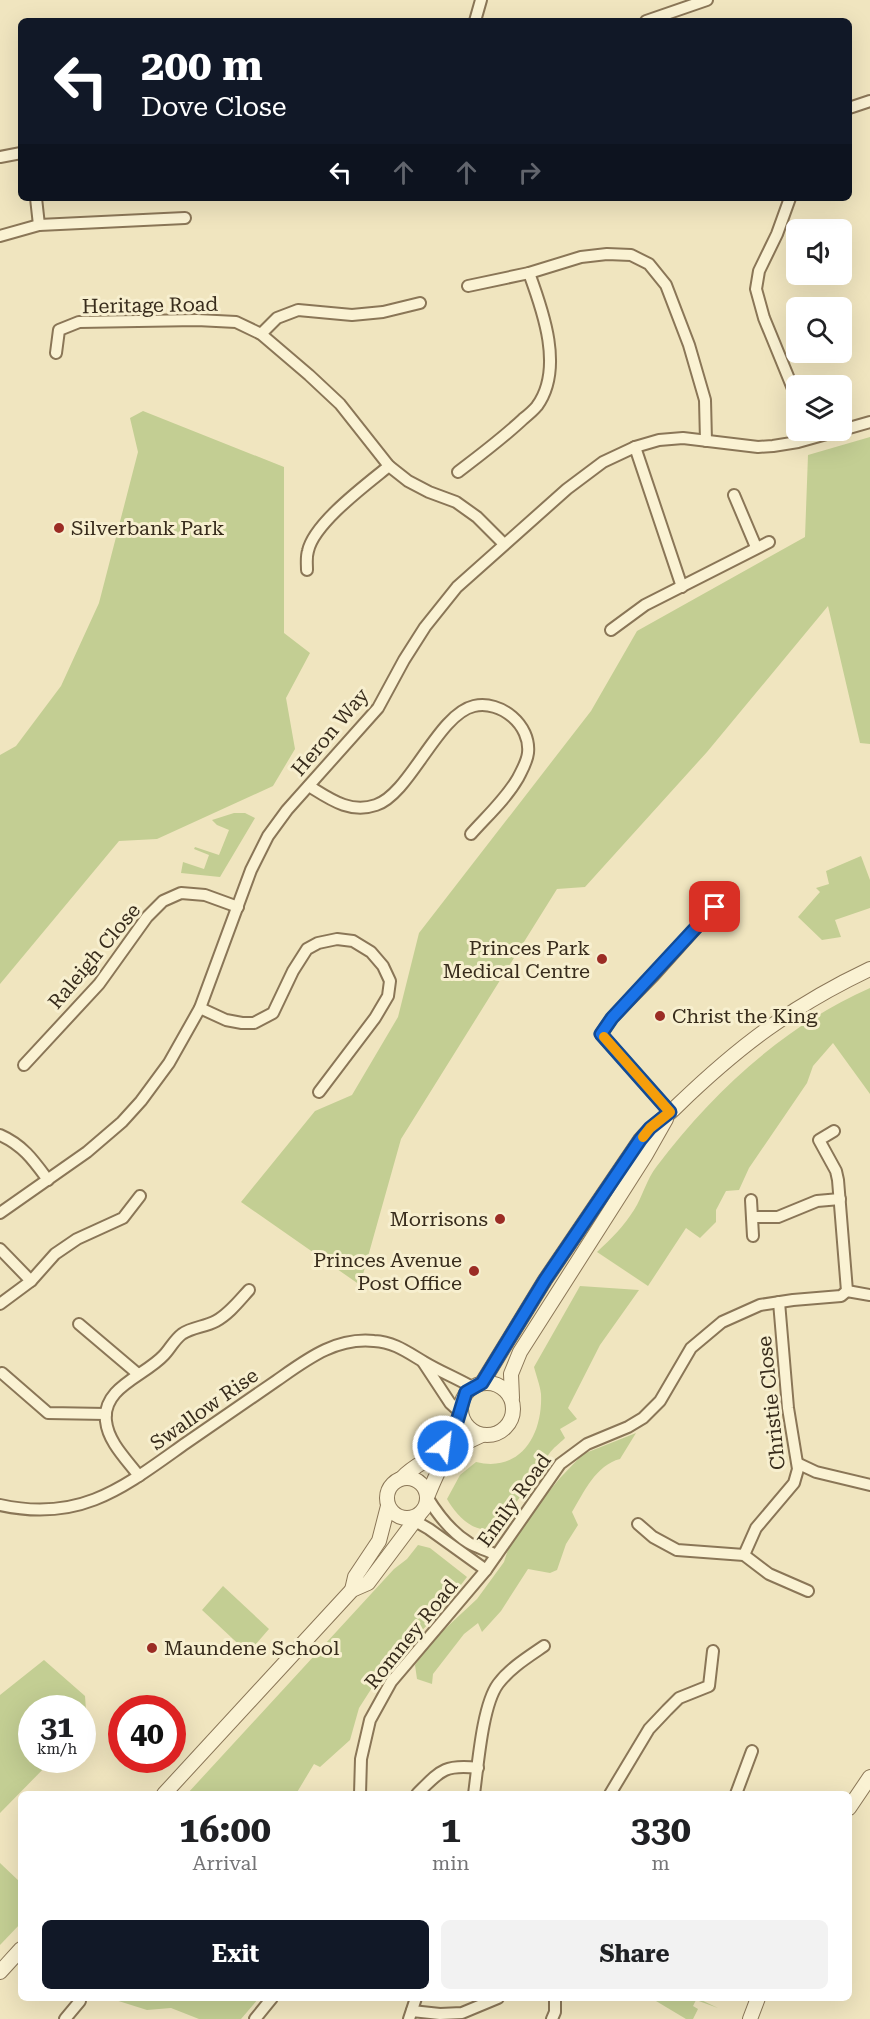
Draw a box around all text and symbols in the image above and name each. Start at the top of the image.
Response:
text: 200 m [141,41,263,90]
icon: left [42,42,120,120]
text: Dove Close [141,91,287,123]
icon: left [324,156,357,189]
icon: ahead [387,156,420,189]
icon: ahead [450,156,483,189]
icon: right [513,156,546,189]
map controls [786,219,852,441]
button: sound [786,219,852,285]
street label: Heritage Road [82,292,219,318]
button: search [786,297,852,363]
button: layers [786,375,852,441]
place label: Silverbank Park [71,516,225,540]
marker: Silverbank Park [52,521,66,535]
street label: Heron Way [286,683,374,781]
pin [689,881,740,932]
icon: arrive [698,890,731,923]
street label: Raleigh Close [43,898,145,1014]
place label: Princes Park Medical Centre [443,936,590,983]
marker: Princes Park Medical Centre [595,952,609,966]
place label: Christ the King [672,1004,818,1028]
marker: Christ the King [653,1009,667,1023]
place label: Morrisons [390,1207,488,1231]
marker: Morrisons [493,1212,507,1226]
place label: Princes Avenue Post Office [313,1248,462,1295]
marker: Princes Avenue Post Office [467,1264,481,1278]
street label: Christie Close [752,1335,790,1471]
street label: Swallow Rise [145,1363,263,1455]
position arrow [411,1414,475,1478]
street label: Emily Road [472,1448,556,1551]
street label: Romney Road [360,1574,463,1694]
place label: Maundene School [164,1636,339,1660]
marker: Maundene School [145,1641,159,1655]
speed limit sign: 40 [108,1695,186,1773]
text: 31 [40,1709,74,1744]
text: km/h [37,1740,77,1758]
text: 16:00 [179,1809,271,1851]
text: 1 [441,1809,461,1851]
text: 330 [631,1809,691,1851]
text: Arrival [192,1851,257,1875]
text: min [432,1851,469,1875]
text: m [652,1851,670,1875]
button: Exit [42,1920,429,1989]
button: Share [441,1920,828,1989]

